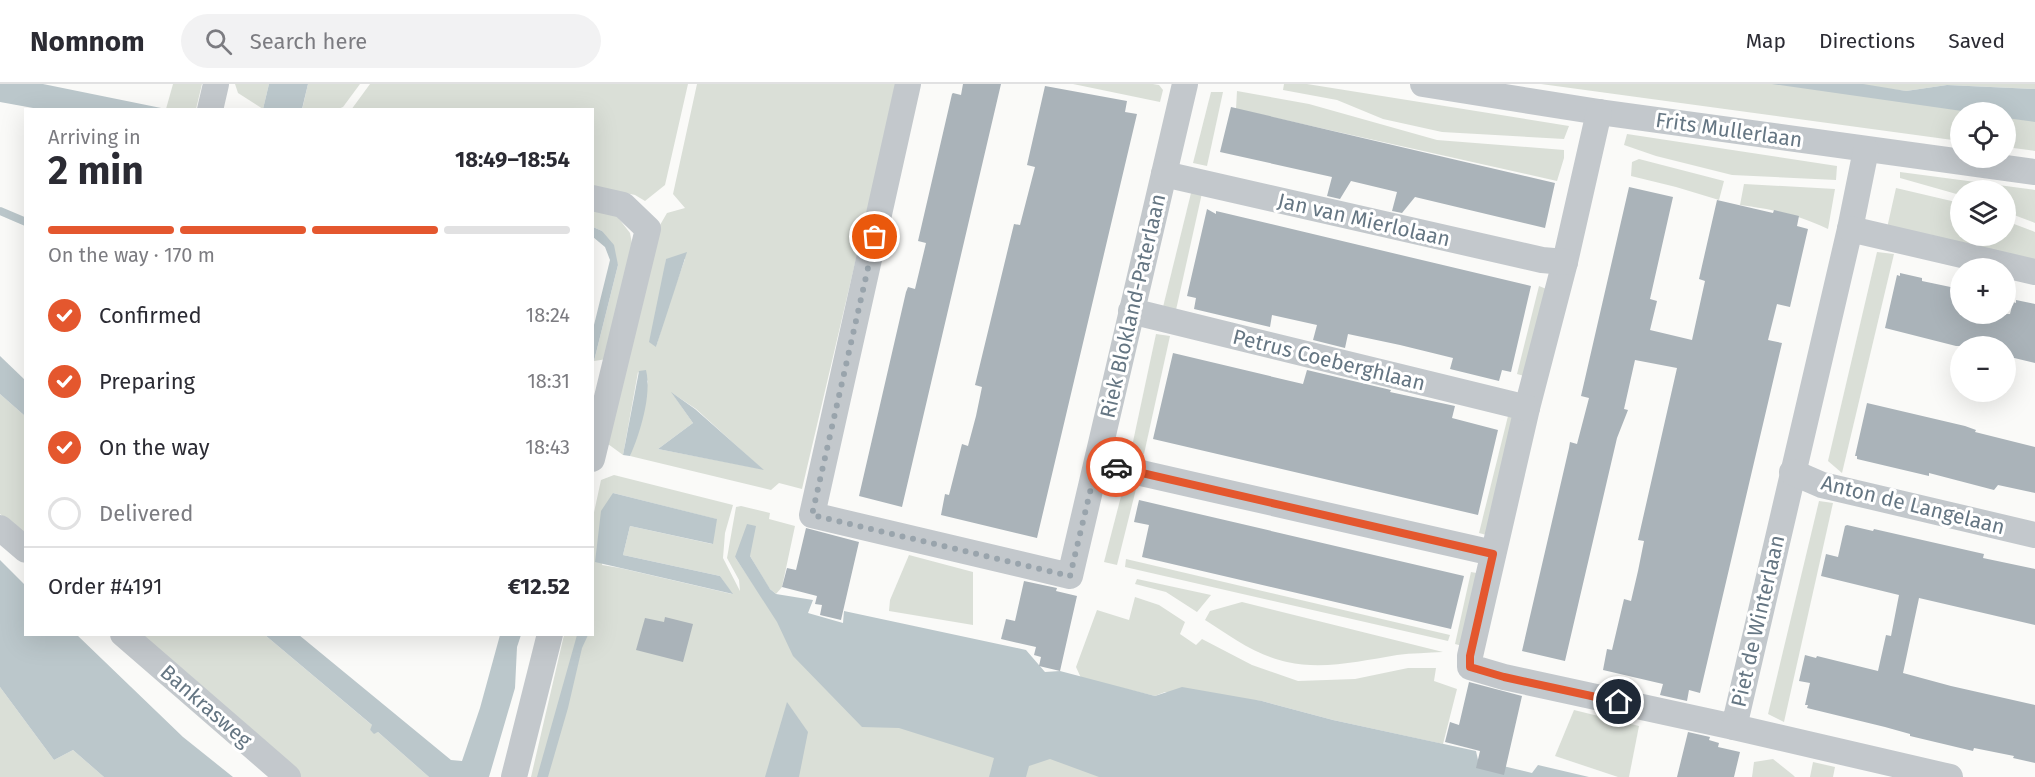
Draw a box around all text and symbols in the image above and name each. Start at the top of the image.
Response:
search box [181,14,601,68]
text: Nomnom [30,25,145,58]
icon: search [202,25,235,58]
text: Search here [250,28,367,55]
text: Map [1746,28,1786,54]
text: Directions [1819,28,1915,54]
text: Saved [1948,28,2005,54]
map controls [1950,102,2016,402]
button: locate [1950,102,2016,168]
street label: Frits Mullerlaan [1654,107,1804,153]
text: Arriving in [48,125,141,149]
text: 18:49–18:54 [455,146,570,173]
text: 2 min [48,148,144,194]
button: layers [1950,180,2016,246]
street label: Jan van Mierlolaan [1275,188,1453,252]
street label: Riek Blokland-Paterlaan [1095,191,1171,421]
pin [849,211,900,262]
icon: bag [858,220,891,253]
text: On the way · 170 m [48,243,215,267]
button: + [1950,258,2016,324]
icon: check [48,299,81,332]
text: Confirmed [99,302,202,329]
text: 18:24 [526,303,570,327]
street label: Petrus Coeberghlaan [1230,324,1428,396]
button: − [1950,336,2016,402]
icon: check [48,365,81,398]
text: Preparing [99,368,195,395]
text: 18:31 [527,369,570,393]
icon: check [48,431,81,464]
text: On the way [99,434,210,461]
text: 18:43 [525,435,570,459]
courier [1086,437,1146,497]
icon: car [1100,451,1133,484]
street label: Anton de Langelaan [1818,470,2008,540]
text: Delivered [99,500,194,527]
street label: Piet de Winterlaan [1726,532,1790,710]
text: Order #4191 [48,573,163,600]
text: €12.52 [508,573,570,600]
street label: Bankrasweg [155,659,257,753]
pin [1593,676,1644,727]
icon: home [1602,685,1635,718]

